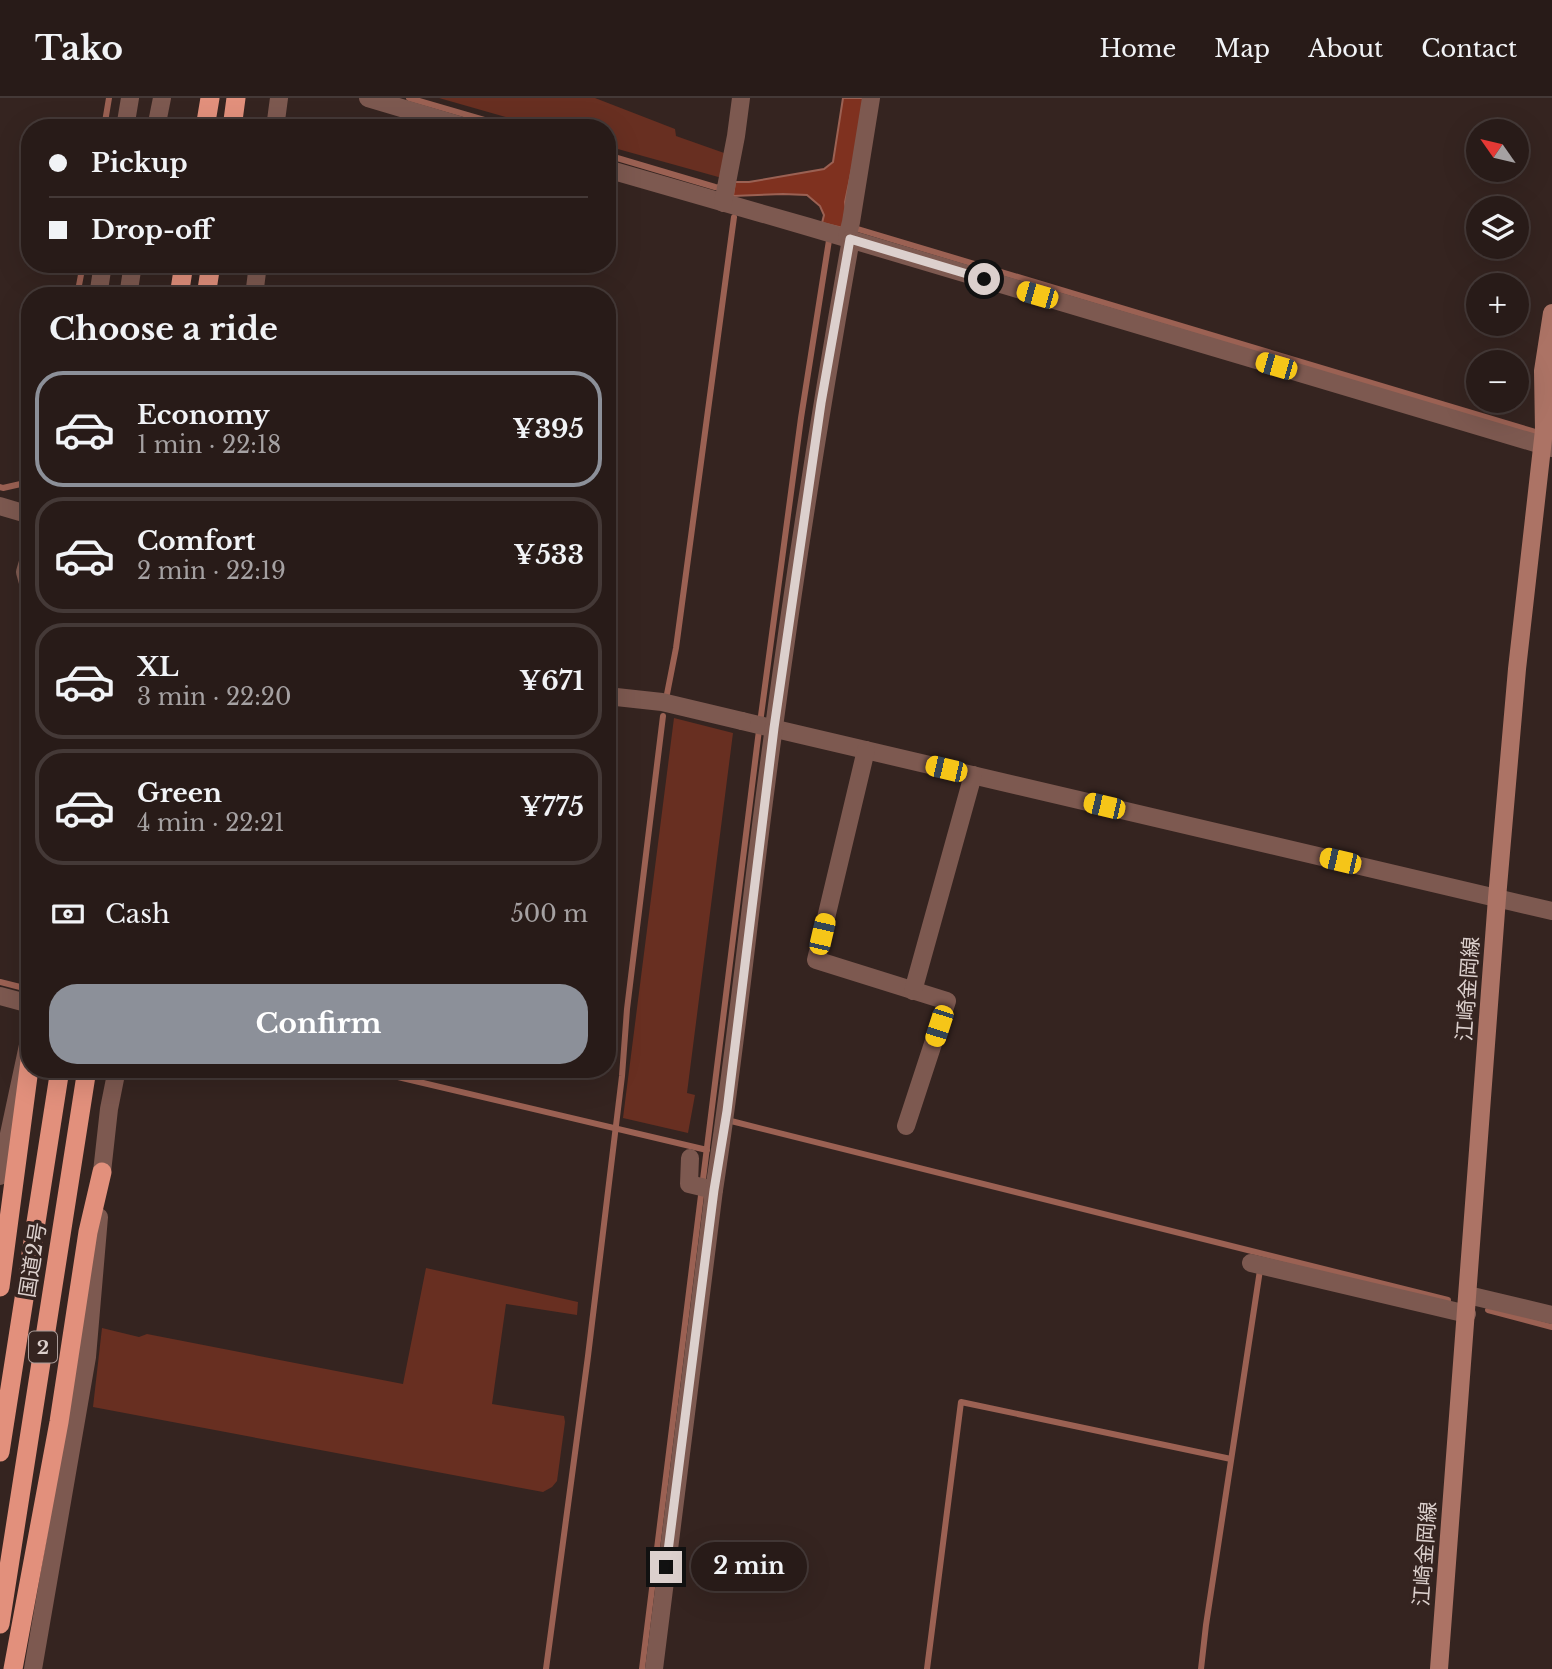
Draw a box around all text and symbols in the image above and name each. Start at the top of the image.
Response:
text: Tako [35,28,123,69]
text: Home [1100,34,1176,63]
text: Map [1214,34,1270,63]
text: About [1308,34,1383,63]
text: Contact [1421,34,1517,63]
north arrow [1466,119,1530,182]
map controls [1466,119,1529,413]
text: Pickup [91,147,188,179]
button: layers [1466,196,1529,259]
text: Drop-off [91,214,212,246]
route start [968,263,1000,295]
button: + [1466,273,1529,336]
car [1014,279,1061,311]
text: Choose a ride [49,309,278,349]
car [1253,350,1300,382]
button: − [1466,350,1529,413]
icon: car [53,398,116,461]
text: Economy [137,399,270,431]
text: ¥395 [512,413,584,445]
text: 1 min · 22:18 [137,431,281,459]
icon: car [53,524,116,587]
text: Comfort [137,525,255,557]
text: ¥533 [513,539,584,571]
text: 2 min · 22:19 [137,557,286,585]
icon: car [53,650,116,713]
text: XL [137,651,179,683]
text: ¥671 [519,665,584,697]
text: 3 min · 22:20 [137,683,291,711]
car [924,754,969,784]
icon: car [53,776,116,839]
text: Green [137,777,222,809]
text: ¥775 [520,791,584,823]
car [1082,791,1127,821]
text: 4 min · 22:21 [137,809,285,837]
car [1318,846,1363,876]
icon: cash [49,895,87,933]
text: Cash [105,898,170,930]
text: 500 m [511,900,588,928]
car [808,911,837,957]
street label: 江崎金岡線 [1451,936,1485,1042]
button: Confirm [49,984,588,1064]
car [923,1003,956,1049]
street label: 国道2号 [14,1220,52,1300]
road number: 2 [29,1331,57,1362]
street label: 江崎金岡線 [1408,1501,1442,1607]
callout: 2 min [690,1542,806,1592]
route end [650,1551,682,1583]
text: 2 min [713,1552,785,1580]

